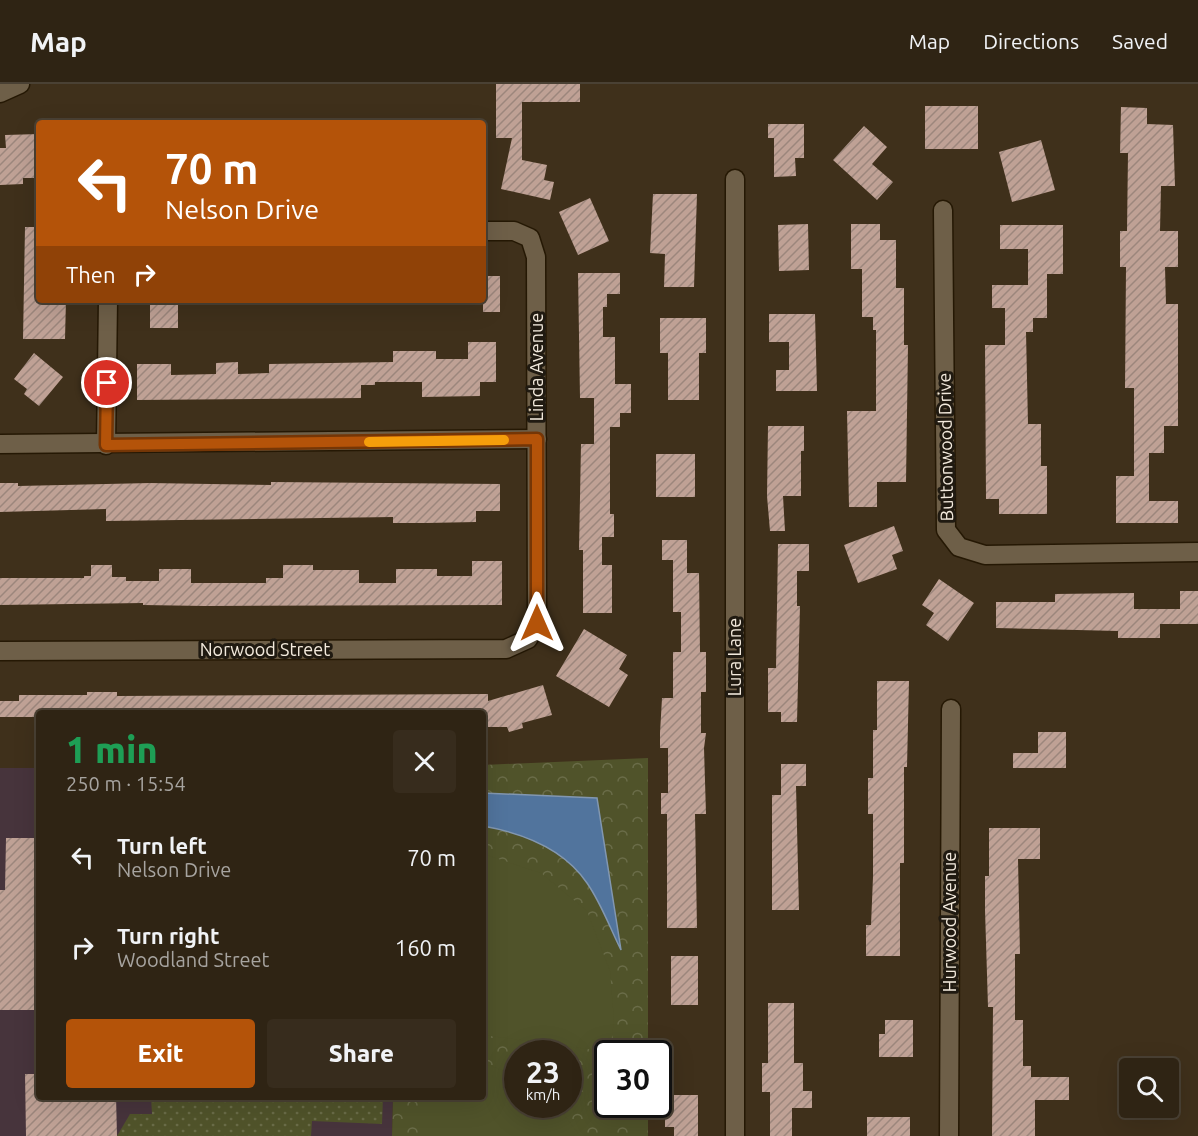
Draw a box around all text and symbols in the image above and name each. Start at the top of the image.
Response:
text: Map [30,26,87,57]
text: Map [909,29,950,53]
text: Directions [983,29,1079,53]
text: Saved [1112,29,1168,53]
icon: left [66,144,144,222]
text: 70 m [165,145,259,192]
text: Nelson Drive [165,194,319,224]
icon: right [128,258,161,291]
text: Then [66,262,116,287]
street label: Linda Avenue [526,313,546,421]
pin [81,357,132,408]
icon: arrive [90,366,123,399]
street label: Buttonwood Drive [934,372,956,522]
position arrow [505,591,569,655]
street label: Lura Lane [724,618,744,696]
street label: Norwood Street [200,639,330,659]
text: 1 min [66,729,158,770]
button: close [393,730,456,793]
text: 250 m · 15:54 [66,772,186,795]
text: Turn left [117,833,207,858]
icon: left [66,841,99,874]
text: 70 m [407,845,456,870]
street label: Hurwood Avenue [939,852,959,992]
text: Nelson Drive [117,858,231,881]
text: Turn right [117,923,219,948]
icon: right [66,931,99,964]
text: 160 m [395,935,456,960]
text: Woodland Street [117,948,269,971]
button: Exit [66,1019,255,1088]
button: Share [267,1019,456,1088]
speed limit sign: 30 [594,1040,672,1118]
text: 23 [526,1055,560,1089]
map controls [1119,1058,1179,1118]
button: search [1119,1058,1179,1118]
text: km/h [526,1086,560,1103]

